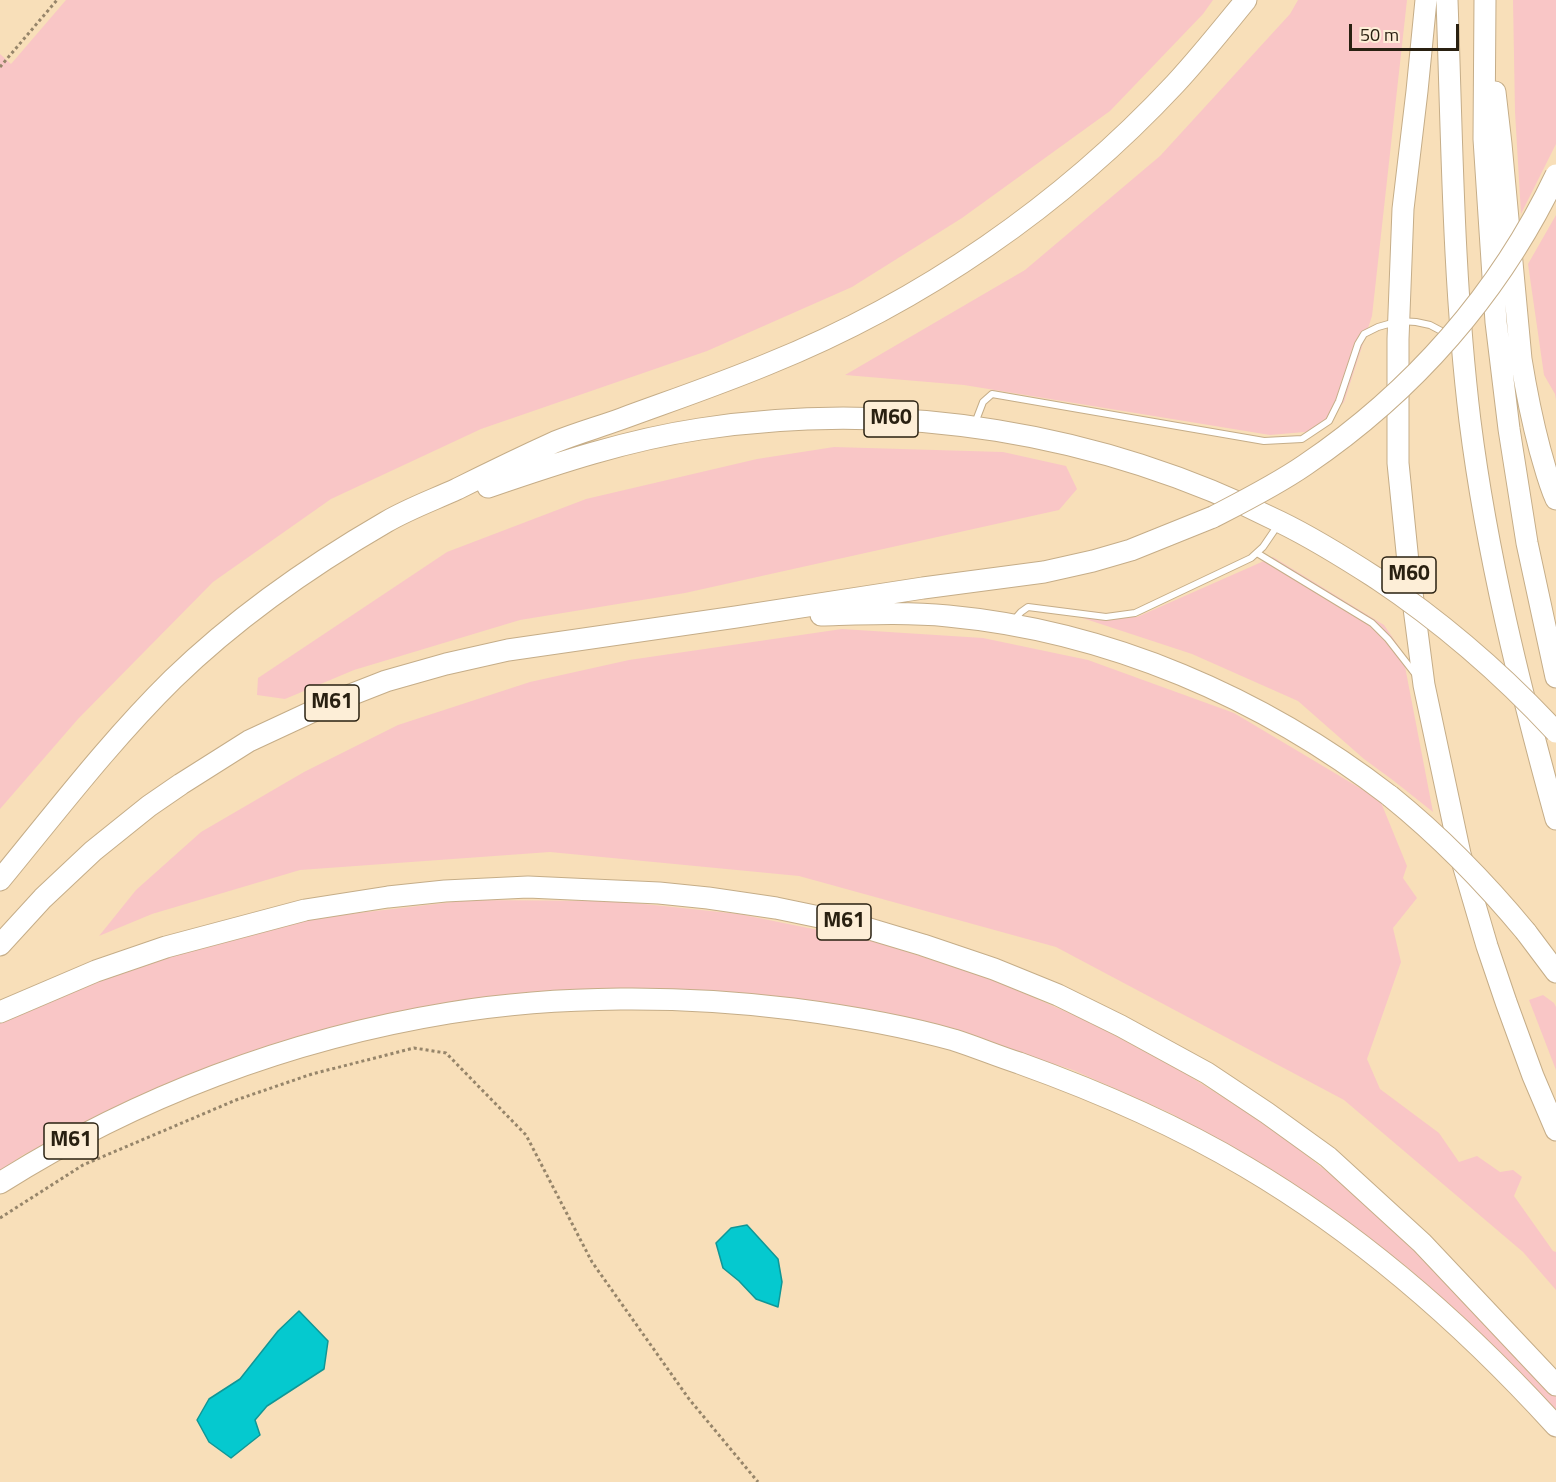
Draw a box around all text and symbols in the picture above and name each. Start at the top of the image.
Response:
scale bar [1352,12,1462,50]
text: 50 m [1360,21,1399,48]
road number: M60 [864,401,918,437]
road number: M60 [1382,557,1436,593]
road number: M61 [305,685,359,721]
road number: M61 [817,904,871,940]
road number: M61 [44,1123,98,1159]

